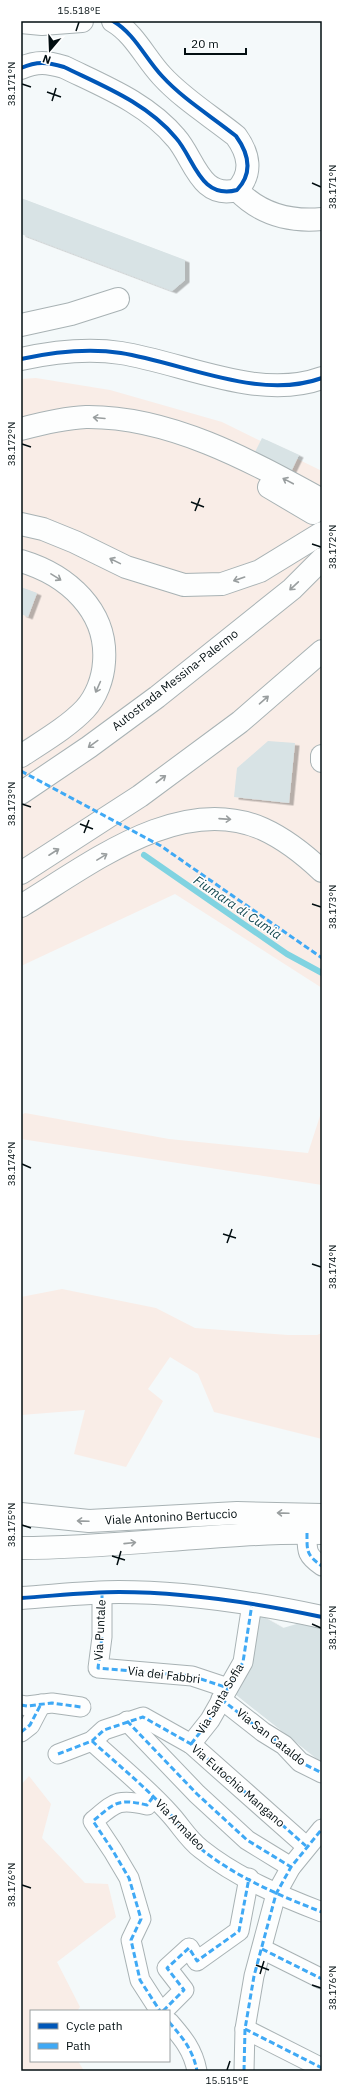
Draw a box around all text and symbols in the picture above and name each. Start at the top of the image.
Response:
text: 15.518°E [57,4,101,17]
north arrow [30,30,70,70]
scale bar [185,30,246,56]
text: 20 m [191,36,219,51]
text: N [41,52,53,67]
text: 38.171°N [5,62,18,106]
text: 38.171°N [326,165,339,209]
one-way arrow [93,415,106,422]
text: 38.172°N [5,422,18,466]
one-way arrow [282,477,294,484]
text: 38.172°N [326,525,339,569]
one-way arrow [109,557,121,564]
one-way arrow [50,573,61,581]
one-way arrow [234,575,246,583]
one-way arrow [289,582,299,591]
street label: Autostrada Messina-Palermo [109,625,241,734]
one-way arrow [94,681,101,693]
one-way arrow [259,696,270,705]
one-way arrow [87,740,98,748]
one-way arrow [156,775,167,784]
text: 38.173°N [5,782,18,826]
one-way arrow [218,816,231,823]
one-way arrow [48,848,59,856]
one-way arrow [96,852,108,860]
water label: Fiumara di Cumia [190,872,285,943]
text: 38.173°N [326,885,339,929]
text: 38.174°N [5,1142,18,1186]
text: 38.174°N [326,1245,339,1289]
text: 38.175°N [5,1503,18,1547]
street label: Viale Antonino Bertuccio [104,1506,238,1527]
one-way arrow [277,1510,290,1517]
one-way arrow [77,1517,90,1525]
one-way arrow [123,1539,136,1547]
street label: Via Puntale [90,1599,109,1661]
text: 38.175°N [326,1606,339,1650]
street label: Via Santa Sofia [193,1660,247,1737]
street label: Via dei Fabbri [127,1663,201,1686]
street label: Via San Cataldo [234,1705,309,1769]
street label: Via Eutochio Mangano [189,1741,288,1830]
street label: Via Armaleo [152,1796,209,1853]
text: 38.176°N [5,1863,18,1907]
text: 38.176°N [326,1966,339,2010]
legend [30,2010,170,2062]
text: Cycle path [66,2018,123,2033]
text: Path [66,2038,91,2053]
text: 15.515°E [205,2074,249,2087]

